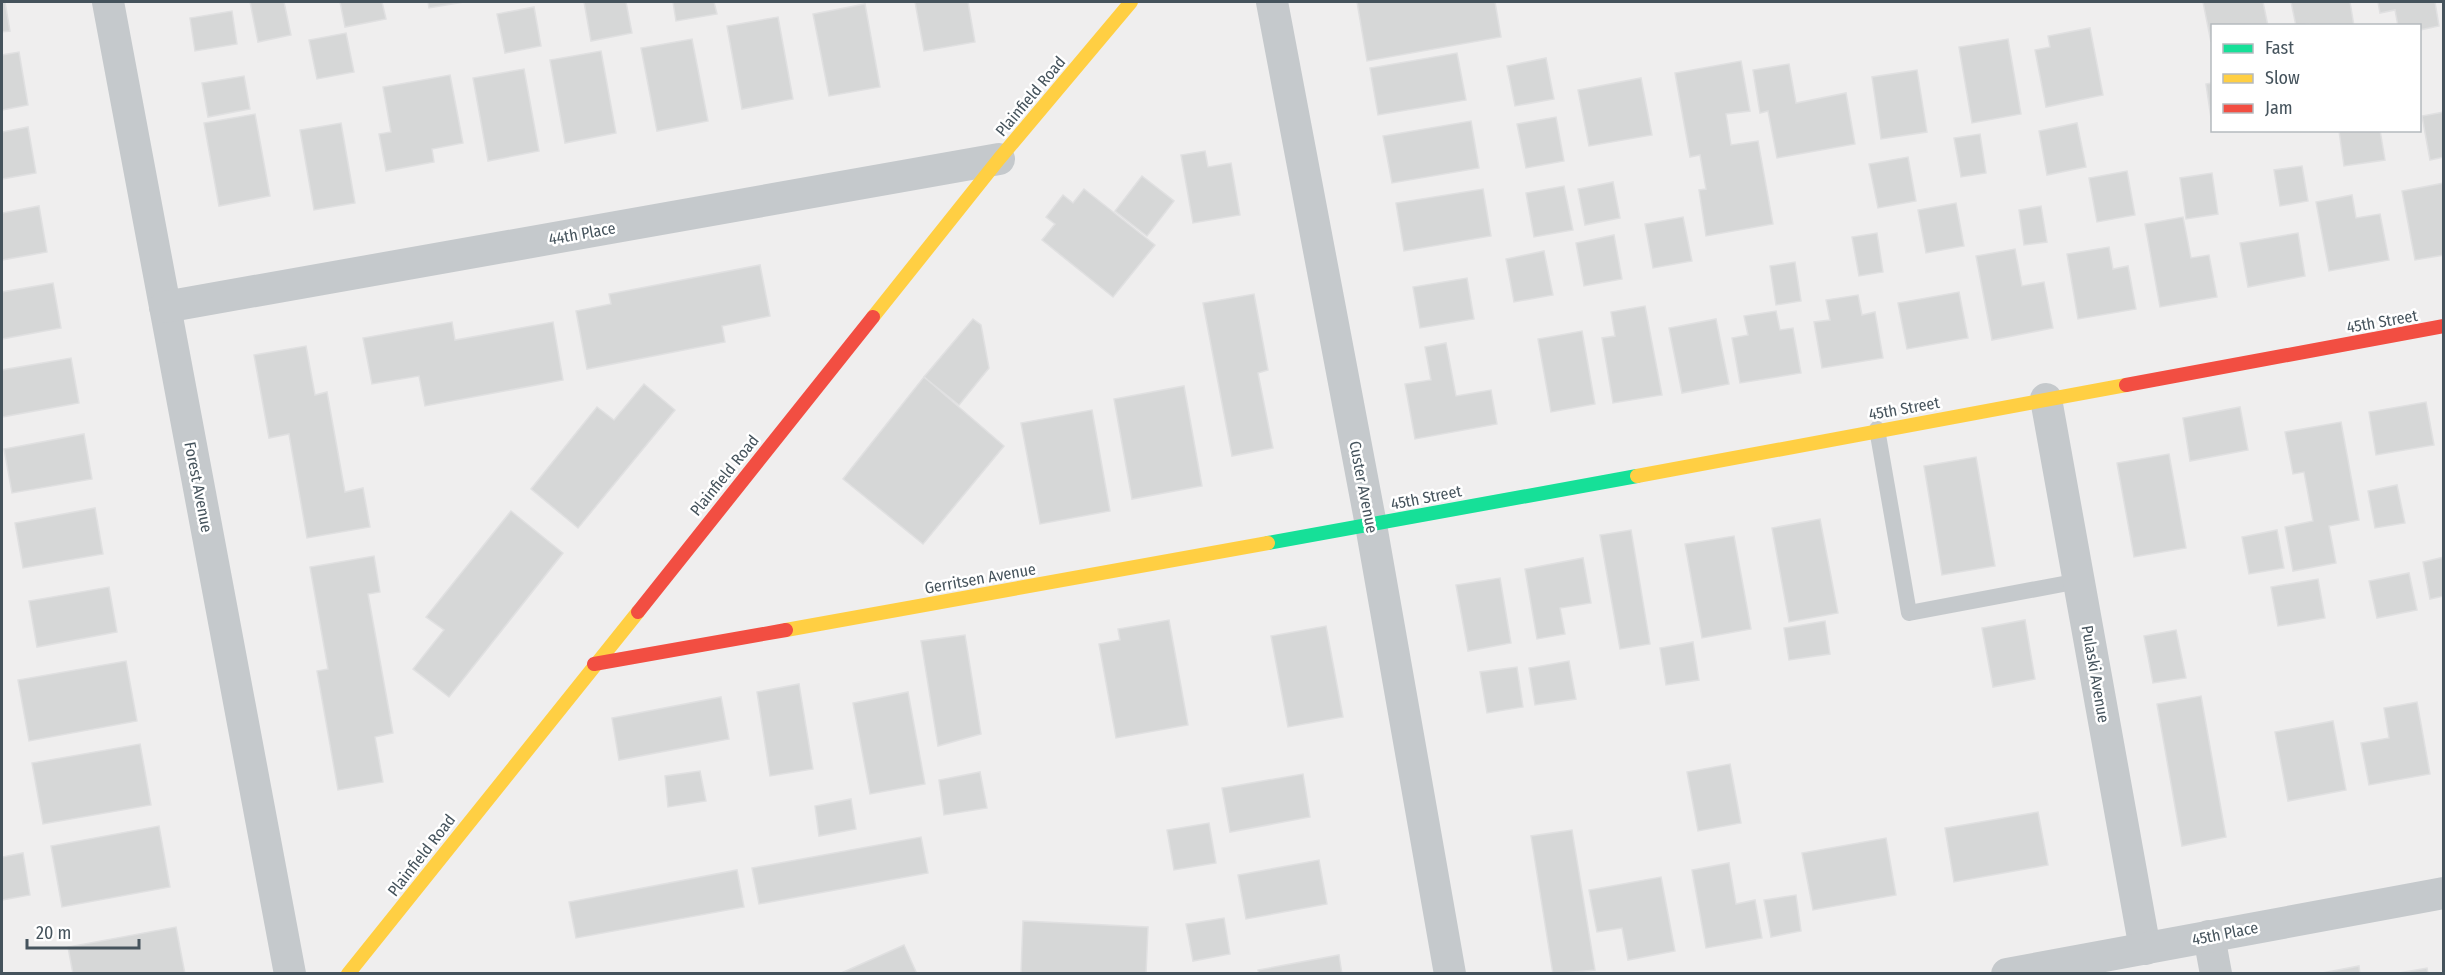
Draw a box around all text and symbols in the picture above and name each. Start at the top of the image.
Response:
legend [2211,24,2421,132]
text: Fast [2265,37,2294,59]
street label: Plainfield Road [991,52,1069,140]
text: Slow [2265,67,2300,89]
text: Jam [2265,97,2293,119]
street label: 44th Place [547,218,617,249]
street label: 45th Street [2345,306,2420,337]
street label: 45th Street [1867,393,1942,424]
street label: Plainfield Road [686,431,763,520]
street label: Custer Avenue [1345,439,1382,535]
street label: Forest Avenue [180,440,217,534]
street label: 45th Street [1389,481,1464,514]
street label: Gerritsen Avenue [923,559,1037,598]
street label: Pulaski Avenue [2078,624,2113,724]
street label: Plainfield Road [384,811,459,900]
scale bar [27,912,140,950]
street label: 45th Place [2190,918,2260,949]
text: 20 m [36,922,71,944]

